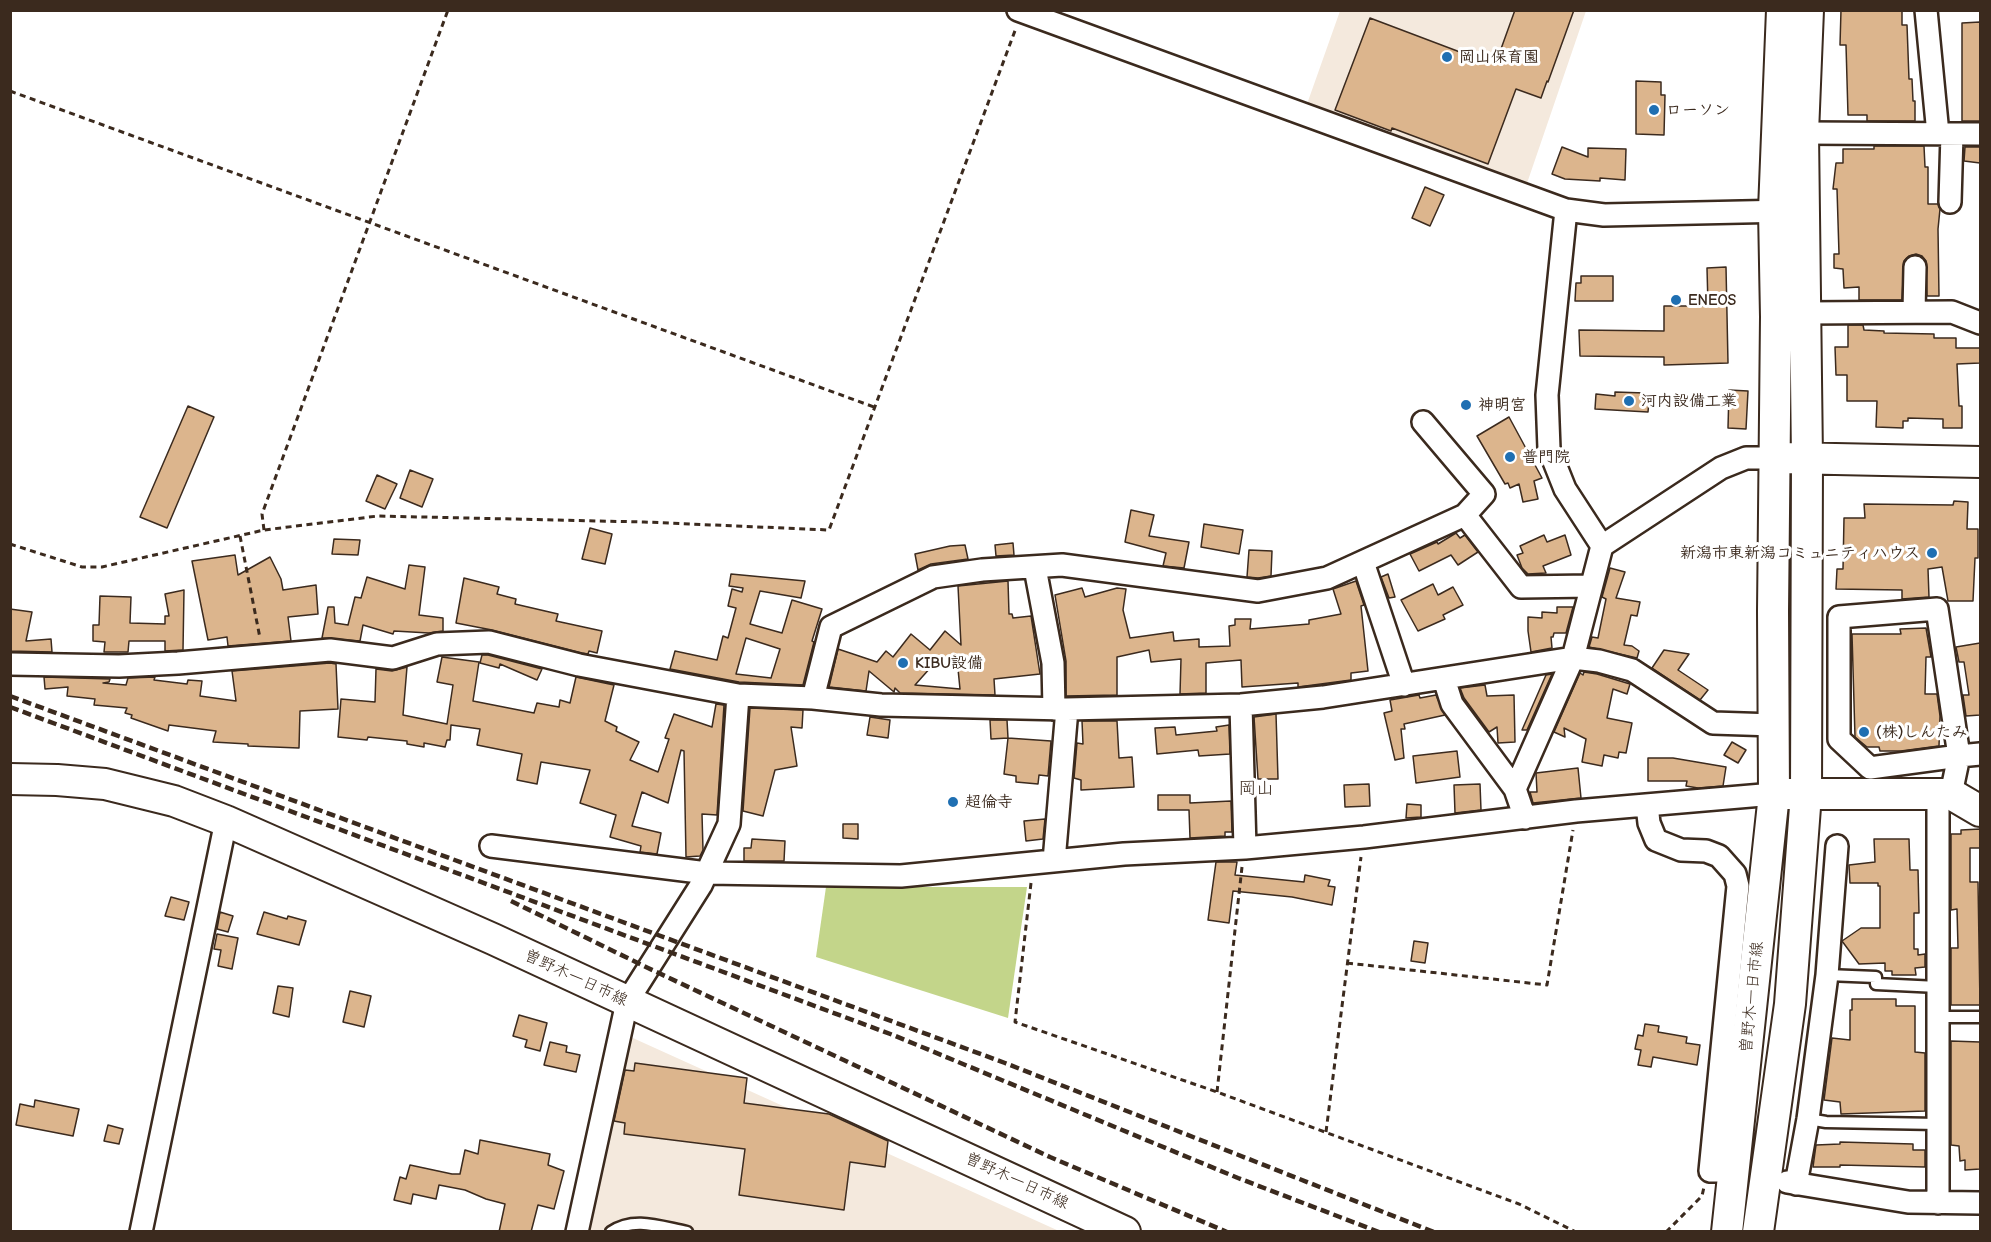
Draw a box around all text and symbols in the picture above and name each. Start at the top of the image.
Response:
place label: 岡山保育園 [1459,47,1539,67]
marker: 岡山保育園 [1440,50,1454,64]
place label: ローソン [1666,100,1730,120]
marker: ローソン [1647,103,1661,117]
place label: ENEOS [1688,290,1736,310]
marker: ENEOS [1669,293,1683,307]
place label: 河内設備工業 [1641,391,1737,411]
marker: 河内設備工業 [1622,394,1636,408]
place label: 神明宮 [1478,395,1526,415]
marker: 神明宮 [1459,398,1473,412]
place label: 普門院 [1522,447,1570,467]
marker: 普門院 [1503,450,1517,464]
place label: 新潟市東新潟コミュニティハウス [1680,543,1920,563]
marker: 新潟市東新潟コミュニティハウス [1925,546,1939,560]
place label: KIBU設備 [915,653,983,673]
marker: KIBU設備 [896,656,910,670]
place label: (株)しんたみ [1876,722,1967,742]
marker: (株)しんたみ [1857,725,1871,739]
district label: 岡山 [1238,778,1274,800]
place label: 超倫寺 [965,792,1013,812]
marker: 超倫寺 [946,795,960,809]
street label: 曽野木一日市線 [1737,940,1767,1054]
street label: 曽野木一日市線 [521,946,631,1010]
street label: 曽野木一日市線 [962,1149,1072,1213]

